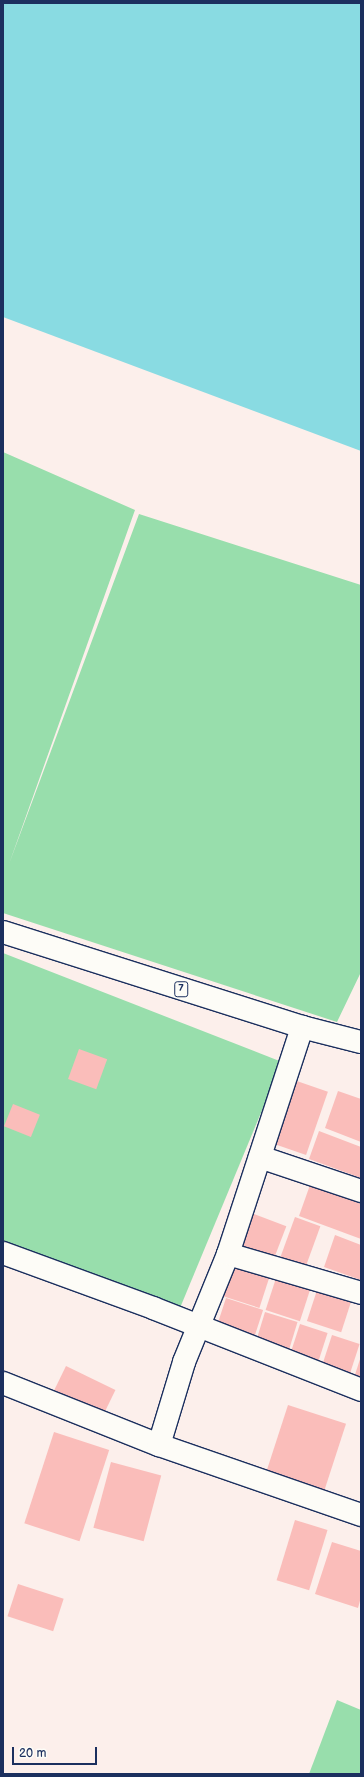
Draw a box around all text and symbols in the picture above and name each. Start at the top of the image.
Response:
road number: 7 [174,981,188,997]
scale bar [14,1739,99,1765]
text: 20 m [19,1746,46,1761]

